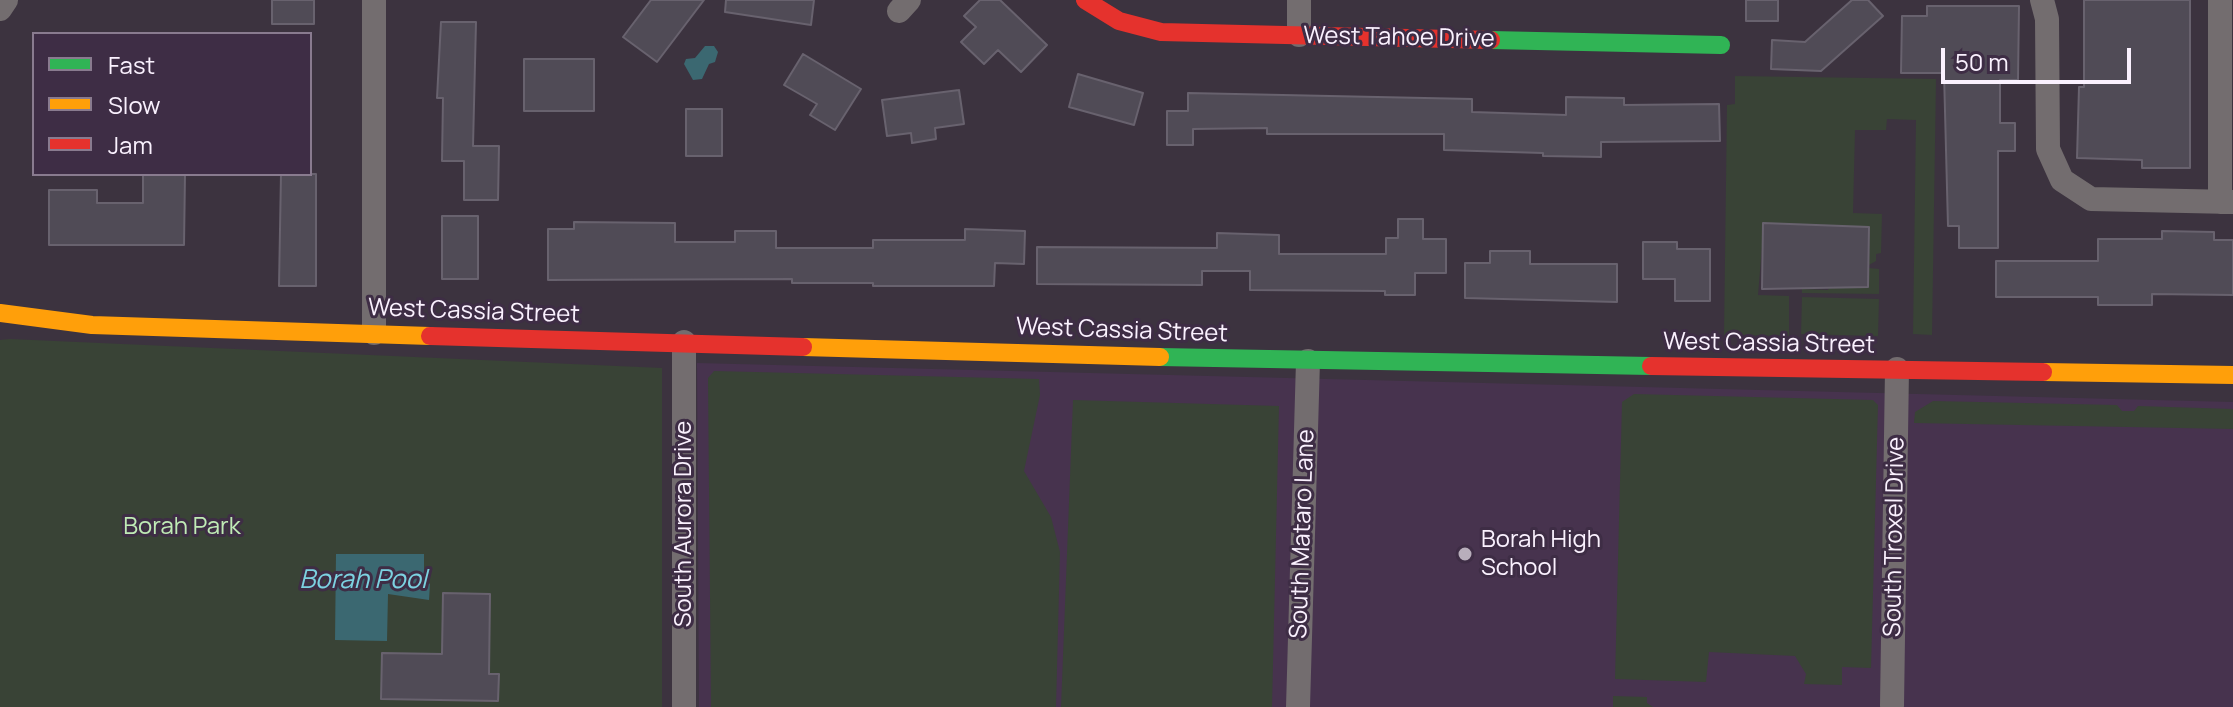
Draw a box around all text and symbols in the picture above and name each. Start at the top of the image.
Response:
street label: West Tahoe Drive [1303,22,1495,54]
legend [32,32,312,176]
scale bar [1945,32,2135,82]
text: 50 m [1955,45,2009,78]
text: Fast [108,48,155,81]
text: Slow [108,88,161,121]
text: Jam [108,128,153,161]
street label: West Cassia Street [368,294,580,330]
street label: West Cassia Street [1016,313,1228,349]
street label: West Cassia Street [1663,328,1875,360]
street label: South Aurora Drive [670,421,698,627]
street label: South Mataro Lane [1285,429,1321,639]
street label: South Troxel Drive [1879,437,1911,637]
park label: Borah Park [123,513,241,541]
place label: Borah High School [1481,526,1601,582]
marker: Borah High School [1456,545,1474,563]
water label: Borah Pool [299,565,427,597]

